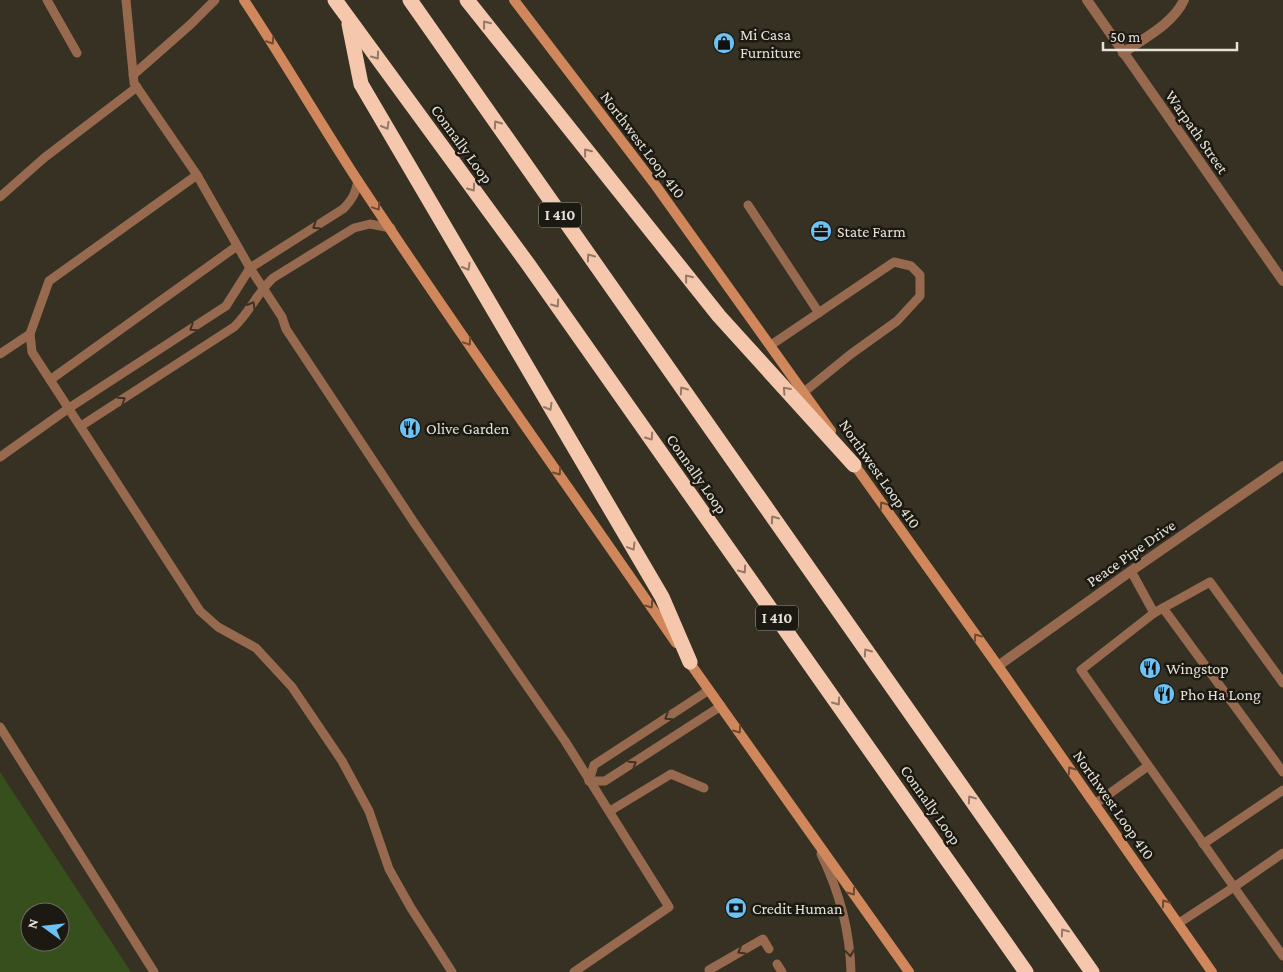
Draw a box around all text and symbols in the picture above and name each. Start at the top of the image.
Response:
one-way arrow [483,20,492,30]
scale bar [1103,20,1237,52]
place label: Mi Casa Furniture [740,26,801,61]
text: 50 m [1110,29,1140,45]
shop icon: Mi Casa Furniture [712,31,736,55]
one-way arrow [264,35,274,44]
one-way arrow [370,51,379,60]
street label: Warpath Street [1161,87,1232,178]
street label: Northwest Loop 410 [597,88,689,202]
street label: Connally Loop [427,101,496,187]
one-way arrow [494,120,503,130]
one-way arrow [379,121,389,130]
one-way arrow [583,148,592,157]
one-way arrow [466,182,475,192]
one-way arrow [370,202,380,211]
road number: I 410 [539,202,581,228]
office icon: State Farm [809,219,833,243]
one-way arrow [312,220,321,230]
place label: State Farm [837,223,906,240]
one-way arrow [587,253,596,263]
one-way arrow [461,261,471,270]
one-way arrow [685,275,694,284]
one-way arrow [550,298,559,308]
one-way arrow [245,302,255,311]
one-way arrow [189,322,198,331]
one-way arrow [462,336,471,345]
one-way arrow [680,386,689,396]
one-way arrow [783,387,792,396]
one-way arrow [116,397,125,406]
one-way arrow [543,402,553,411]
restaurant icon: Olive Garden [398,416,422,440]
street label: Northwest Loop 410 [835,416,924,532]
place label: Olive Garden [426,420,510,437]
one-way arrow [644,431,653,441]
street label: Connally Loop [663,431,731,518]
one-way arrow [551,467,561,476]
one-way arrow [880,501,889,511]
one-way arrow [771,515,780,525]
street label: Peace Pipe Drive [1083,516,1179,591]
one-way arrow [625,542,635,551]
one-way arrow [737,564,746,573]
one-way arrow [644,600,653,609]
road number: I 410 [756,606,798,630]
one-way arrow [974,633,983,643]
one-way arrow [864,648,873,658]
restaurant icon: Wingstop [1138,656,1162,680]
place label: Wingstop [1166,660,1229,678]
restaurant icon: Pho Ha Long [1152,682,1176,706]
place label: Pho Ha Long [1180,686,1261,704]
one-way arrow [831,697,840,706]
one-way arrow [665,710,674,720]
one-way arrow [732,725,741,734]
street label: Northwest Loop 410 [1069,747,1158,863]
one-way arrow [627,760,636,770]
street label: Connally Loop [897,762,965,849]
one-way arrow [1068,766,1077,776]
one-way arrow [968,795,977,805]
one-way arrow [846,886,855,896]
bank icon: Credit Human [724,896,748,920]
place label: Credit Human [752,900,843,917]
one-way arrow [1162,900,1170,909]
north arrow [20,902,70,952]
text: N [23,917,42,930]
one-way arrow [1061,928,1070,938]
one-way arrow [738,945,747,955]
one-way arrow [844,949,855,957]

